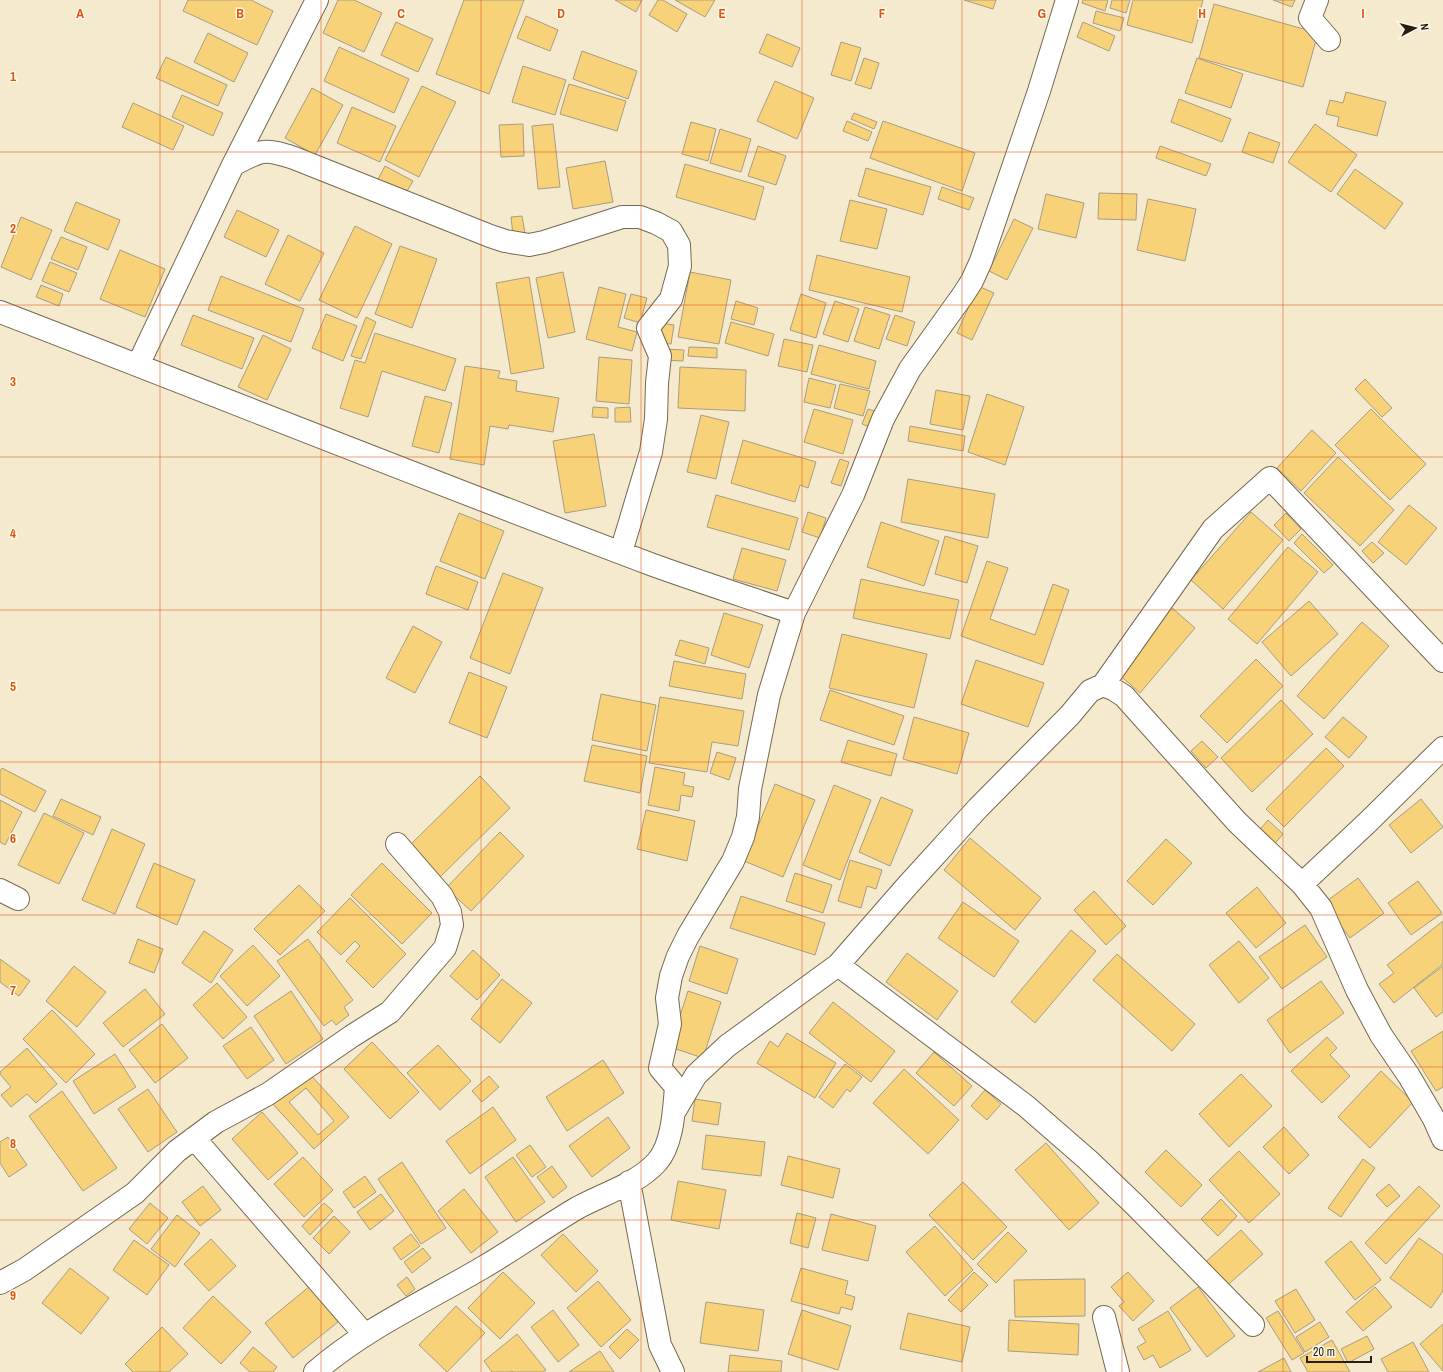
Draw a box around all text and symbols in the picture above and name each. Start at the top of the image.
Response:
text: A [76,5,84,22]
text: B [236,5,244,22]
text: C [397,5,405,22]
text: D [557,5,565,22]
text: E [718,5,726,22]
text: F [879,5,886,22]
text: G [1038,5,1046,22]
text: H [1198,5,1206,22]
text: I [1362,5,1365,22]
north arrow [1395,8,1435,48]
text: N [1418,23,1432,31]
text: 1 [10,68,16,85]
text: 2 [10,220,16,237]
text: 3 [10,373,16,390]
text: 4 [10,525,16,542]
text: 5 [10,678,16,695]
text: 6 [10,830,16,847]
text: 7 [10,982,16,999]
text: 8 [10,1135,16,1152]
text: 9 [10,1287,16,1304]
scale bar [1307,1338,1371,1364]
text: 20 m [1313,1344,1335,1360]

